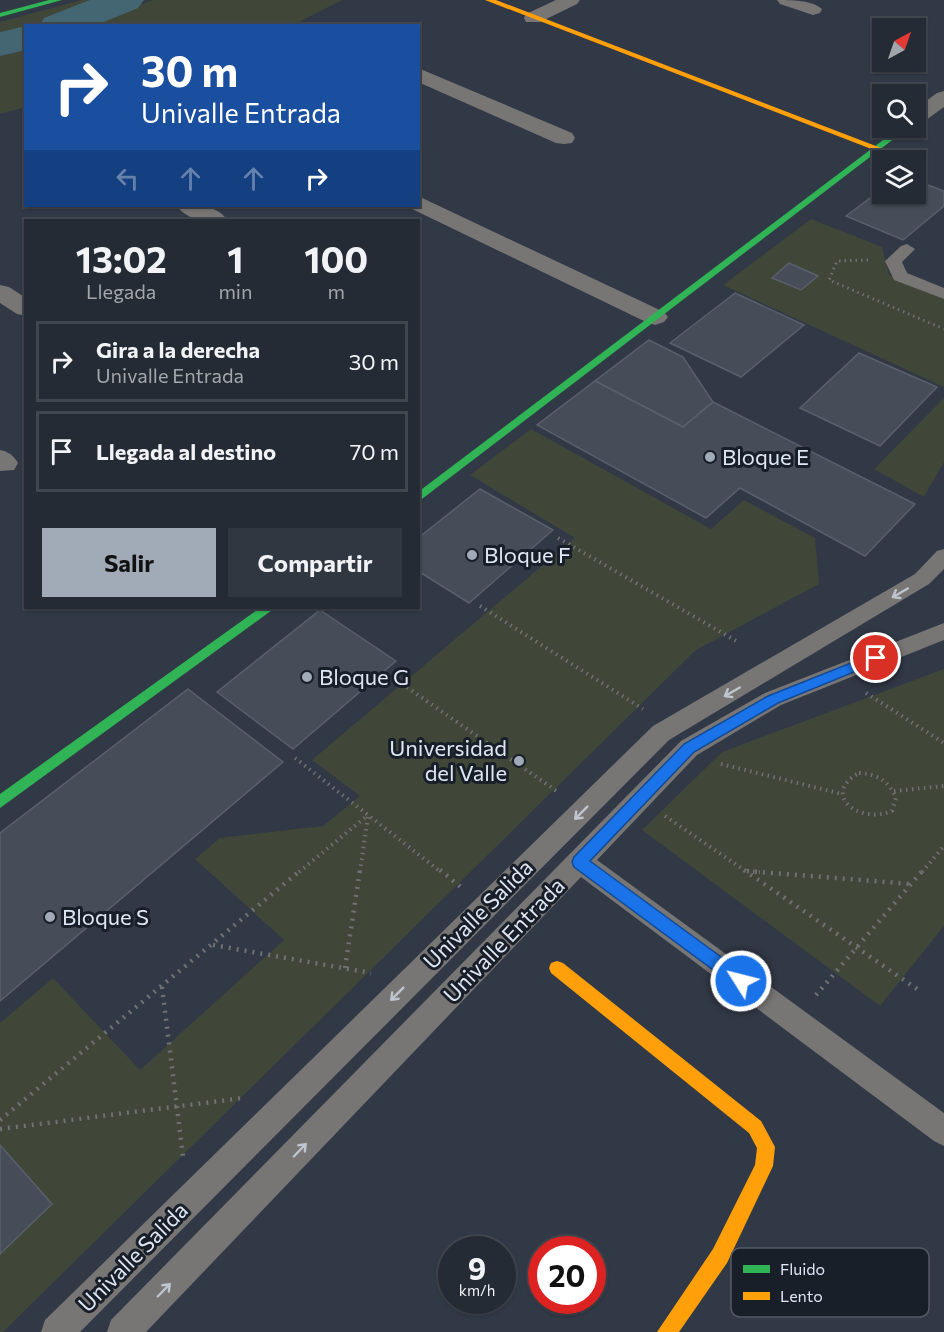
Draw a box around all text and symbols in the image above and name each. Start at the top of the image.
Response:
north arrow [872,18,926,72]
map controls [872,18,926,204]
text: 30 m [141,44,238,96]
icon: right [42,48,120,126]
button: search [872,84,926,138]
text: Univalle Entrada [141,96,341,129]
button: layers [872,150,926,204]
icon: left [111,162,144,195]
icon: ahead [174,162,207,195]
icon: ahead [237,162,270,195]
icon: right [300,162,333,195]
text: 13:02 [76,236,167,280]
text: 1 [227,236,244,280]
text: 100 [304,236,368,280]
text: Llegada [86,279,156,303]
text: min [218,279,252,303]
text: m [327,279,345,303]
text: Gira a la derecha [96,336,260,363]
icon: right [45,345,78,378]
text: 30 m [349,348,399,375]
text: Univalle Entrada [96,363,244,387]
icon: arrive [45,435,78,468]
text: Llegada al destino [96,438,276,465]
text: 70 m [350,438,399,465]
place label: Bloque E [722,443,809,470]
marker: Bloque E [703,450,717,464]
button: Salir [42,528,216,597]
button: Compartir [228,528,402,597]
place label: Bloque F [484,541,571,568]
marker: Bloque F [465,548,479,562]
one-way arrow [892,587,909,599]
pin [850,632,901,683]
icon: arrive [859,641,892,674]
place label: Bloque G [319,663,409,690]
marker: Bloque G [300,670,314,684]
one-way arrow [723,686,740,698]
place label: Universidad del Valle [389,734,507,786]
marker: Universidad del Valle [512,754,526,768]
one-way arrow [573,805,588,820]
street label: Univalle Salida [417,853,538,974]
street label: Univalle Entrada [437,872,570,1008]
place label: Bloque S [62,903,149,930]
marker: Bloque S [43,910,57,924]
position arrow [709,949,773,1013]
one-way arrow [390,987,405,1002]
one-way arrow [292,1143,307,1158]
street label: Univalle Salida [72,1196,193,1317]
speed limit sign: 20 [528,1236,606,1314]
legend [731,1248,929,1317]
text: 9 [468,1249,486,1286]
text: Fluido [780,1259,825,1278]
text: km/h [459,1281,495,1299]
one-way arrow [156,1283,171,1298]
text: Lento [780,1286,823,1305]

